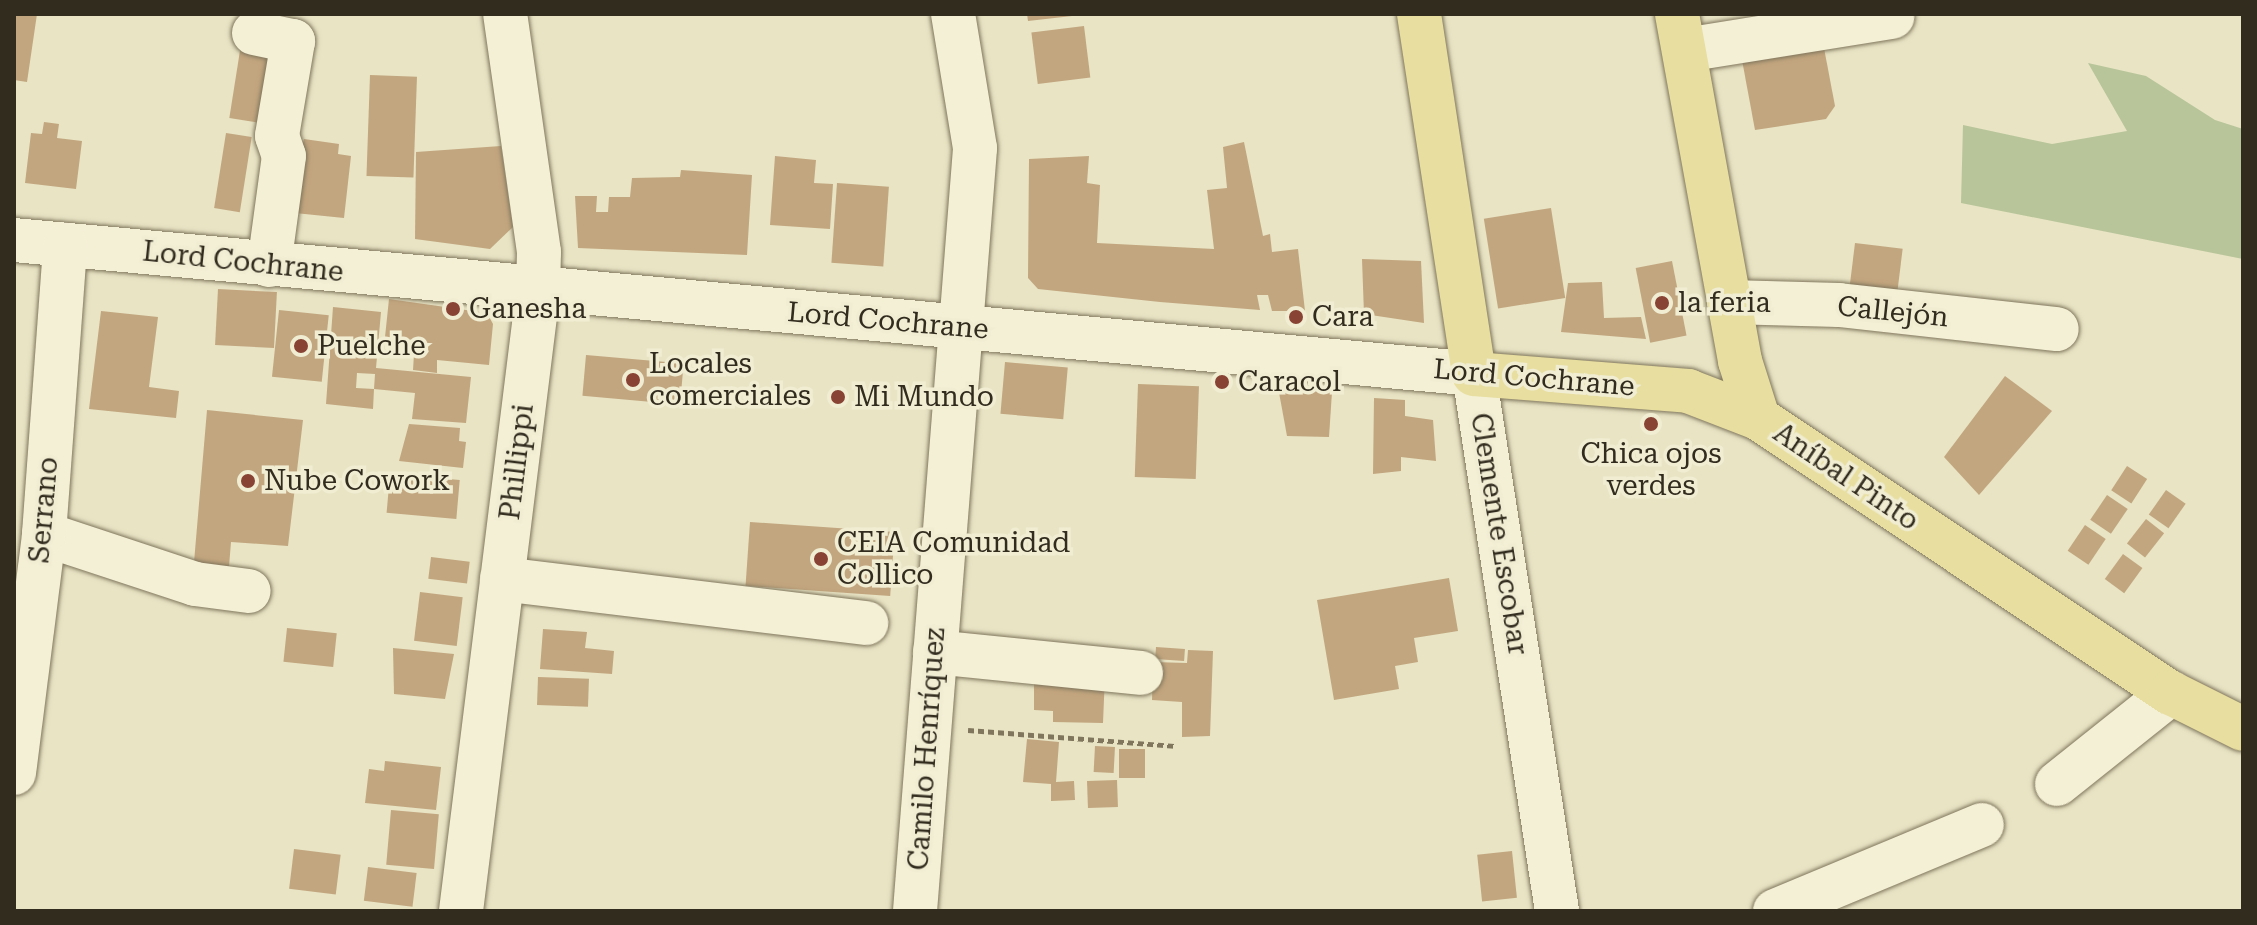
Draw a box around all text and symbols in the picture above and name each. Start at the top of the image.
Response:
street label: Lord Cochrane [141,235,345,289]
place label: la feria [1678,286,1771,320]
street label: Callejón [1836,289,1950,335]
place label: Ganesha [469,292,586,326]
marker: la feria [1653,294,1671,312]
street label: Lord Cochrane [786,295,990,347]
marker: Ganesha [444,300,462,318]
place label: Cara [1312,300,1374,334]
marker: Cara [1287,308,1305,326]
place label: Puelche [317,329,426,363]
marker: Puelche [292,337,310,355]
place label: Locales comerciales [649,347,811,413]
street label: Lord Cochrane [1432,352,1636,404]
place label: Caracol [1238,365,1341,399]
marker: Locales comerciales [624,371,642,389]
marker: Caracol [1213,373,1231,391]
place label: Mi Mundo [854,380,994,414]
marker: Mi Mundo [829,388,847,406]
street label: Phillippi [493,402,541,522]
street label: Clemente Escobar [1463,411,1535,657]
marker: Chica ojos verdes [1642,415,1660,433]
street label: Aníbal Pinto [1767,416,1925,538]
place label: Chica ojos verdes [1580,437,1722,503]
street label: Serrano [23,456,65,564]
place label: Nube Cowork [264,464,450,498]
marker: Nube Cowork [239,472,257,490]
place label: CEIA Comunidad Collico [837,526,1070,592]
marker: CEIA Comunidad Collico [812,550,830,568]
street label: Camilo Henríquez [902,627,952,871]

